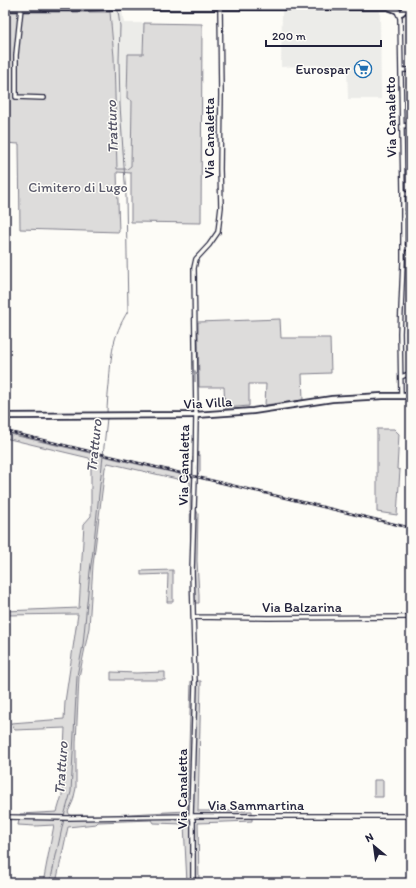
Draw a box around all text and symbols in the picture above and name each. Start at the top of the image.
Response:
scale bar [266,22,381,48]
text: 200 m [272,29,306,43]
supermarket icon: Eurospar [353,59,373,79]
place label: Eurospar [295,61,350,78]
street label: Via Canaletto [382,76,400,158]
street label: Via Canaletta [201,97,218,179]
water label: Tratturo [102,100,122,154]
park label: Cimitero di Lugo [28,179,128,196]
one-way arrow [192,369,198,382]
street label: Via Villa [183,393,234,413]
water label: Tratturo [82,418,106,473]
street label: Via Canaletta [175,424,193,506]
street label: Via Balzarina [262,599,343,616]
water label: Tratturo [50,740,72,795]
street label: Via Canaletta [174,748,191,830]
street label: Via Sammartina [208,797,305,814]
north arrow [354,826,394,866]
text: N [363,830,376,845]

